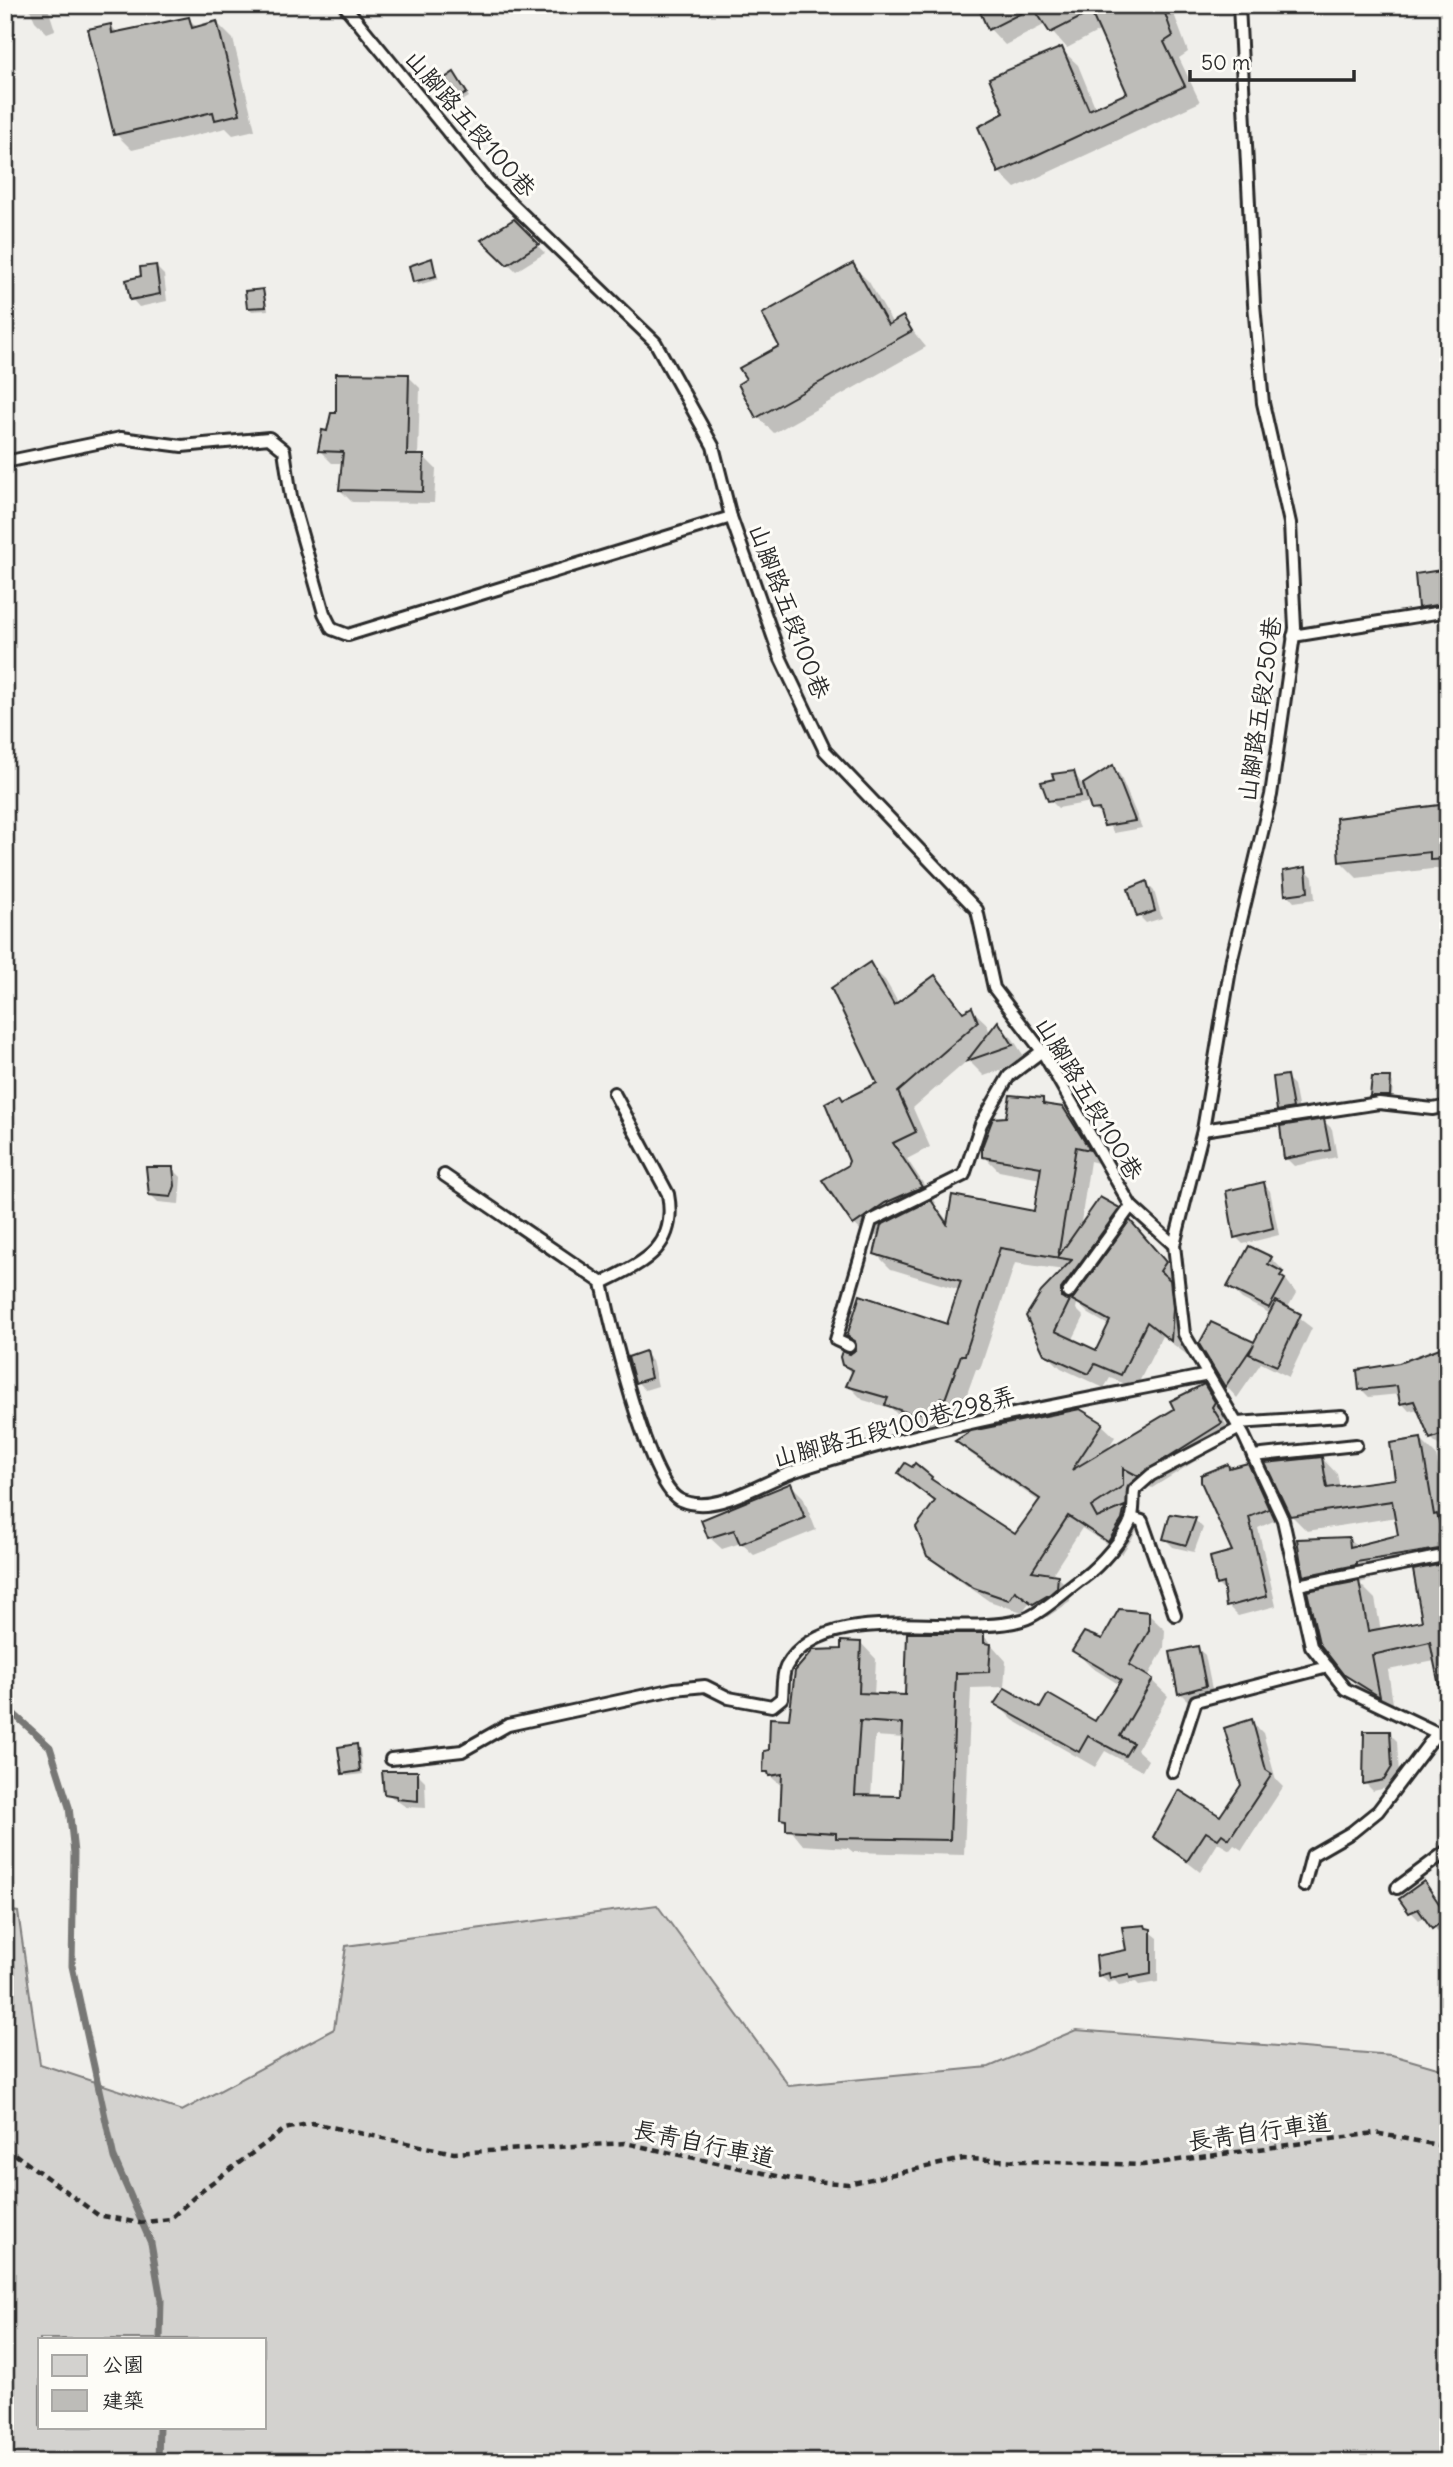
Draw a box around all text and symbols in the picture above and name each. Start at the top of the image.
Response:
scale bar [1190,38,1355,82]
street label: 山腳路五段100巷 [399,43,543,203]
text: 50 m [1201,49,1250,76]
street label: 山腳路五段100巷 [743,519,837,703]
street label: 山腳路五段250巷 [1231,614,1287,804]
street label: 山腳路五段100巷 [1029,1011,1151,1185]
street label: 山腳路五段100巷298弄 [769,1379,1019,1473]
street label: 長青自行車道 [1186,2106,1332,2156]
street label: 長青自行車道 [630,2113,778,2173]
legend [38,2338,266,2428]
text: 公園 [102,2351,144,2378]
text: 建築 [102,2387,144,2414]

